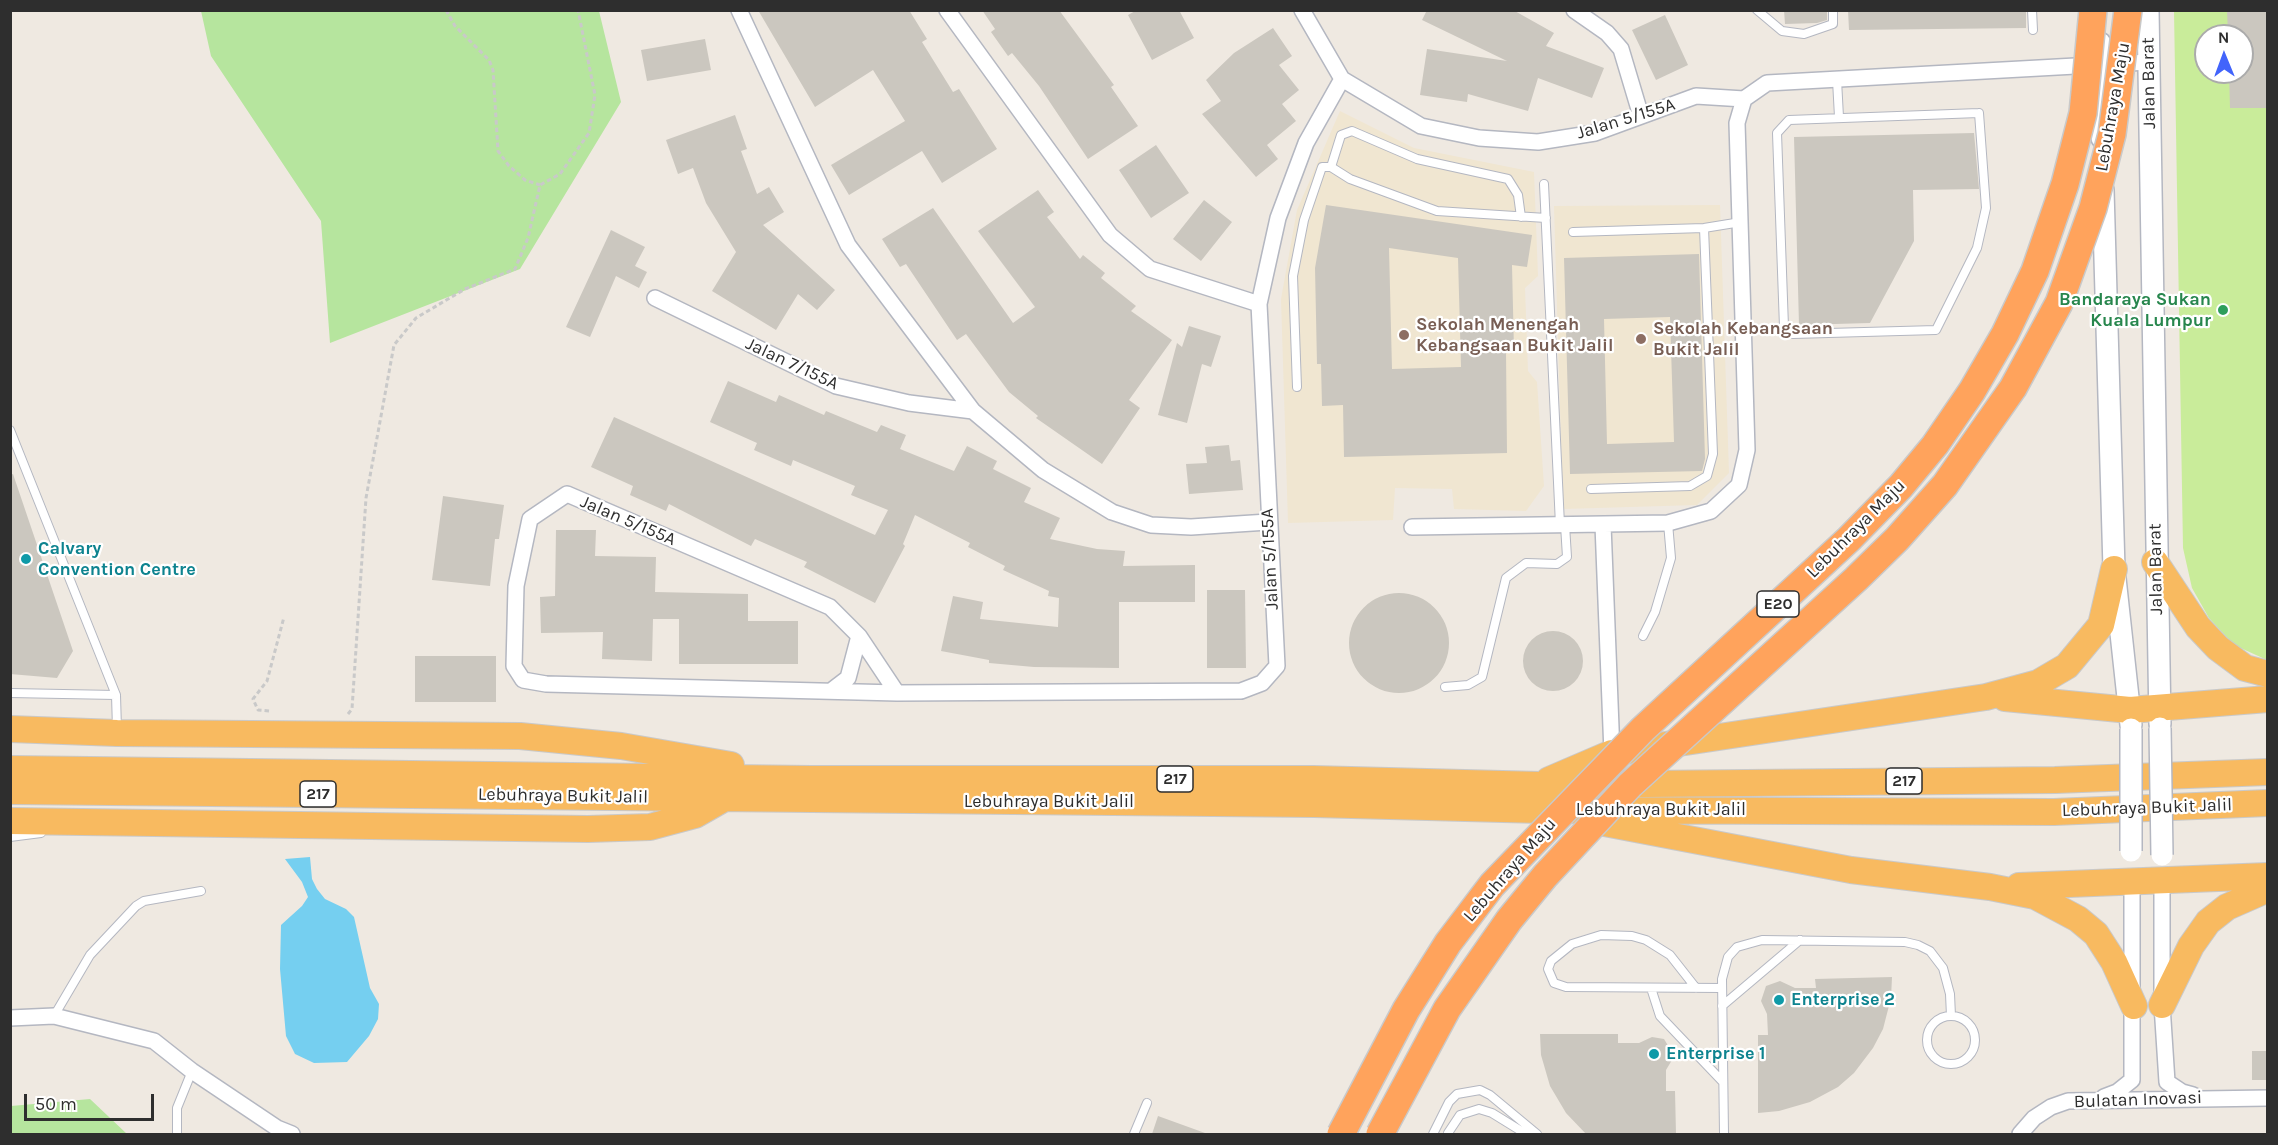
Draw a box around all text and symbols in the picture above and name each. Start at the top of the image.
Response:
north arrow [2194,24,2254,84]
text: N [2218,28,2230,47]
street label: Jalan Barat [2137,37,2161,129]
street label: Lebuhraya Maju [2091,41,2135,173]
street label: Jalan 5/155A [1574,94,1678,144]
place label: Bandaraya Sukan Kuala Lumpur [2059,289,2211,332]
marker: Bandaraya Sukan Kuala Lumpur [2216,303,2230,317]
place label: Sekolah Menengah Kebangsaan Bukit Jalil [1416,314,1613,356]
place label: Sekolah Kebangsaan Bukit Jalil [1653,318,1833,360]
marker: Sekolah Menengah Kebangsaan Bukit Jalil [1397,328,1411,342]
marker: Sekolah Kebangsaan Bukit Jalil [1634,332,1648,346]
street label: Jalan 7/155A [742,333,842,395]
street label: Lebuhraya Maju [1802,475,1910,583]
street label: Jalan 5/155A [577,491,679,551]
street label: Jalan 5/155A [1257,508,1283,610]
street label: Jalan Barat [2144,523,2168,615]
place label: Calvary Convention Centre [38,538,196,580]
marker: Calvary Convention Centre [19,552,33,566]
road number: E20 [1757,591,1799,617]
road number: 217 [1157,766,1193,792]
road number: 217 [1886,768,1922,794]
road number: 217 [300,781,336,807]
street label: Lebuhraya Bukit Jalil [478,784,648,808]
street label: Lebuhraya Bukit Jalil [964,791,1134,813]
street label: Lebuhraya Bukit Jalil [2062,794,2232,822]
street label: Lebuhraya Bukit Jalil [1576,799,1746,821]
street label: Lebuhraya Maju [1459,814,1561,926]
place label: Enterprise 2 [1791,989,1895,1011]
marker: Enterprise 2 [1772,993,1786,1007]
place label: Enterprise 1 [1666,1043,1765,1065]
marker: Enterprise 1 [1647,1047,1661,1061]
scale bar [27,1082,158,1120]
street label: Bulatan Inovasi [2073,1087,2203,1113]
text: 50 m [35,1093,77,1115]

